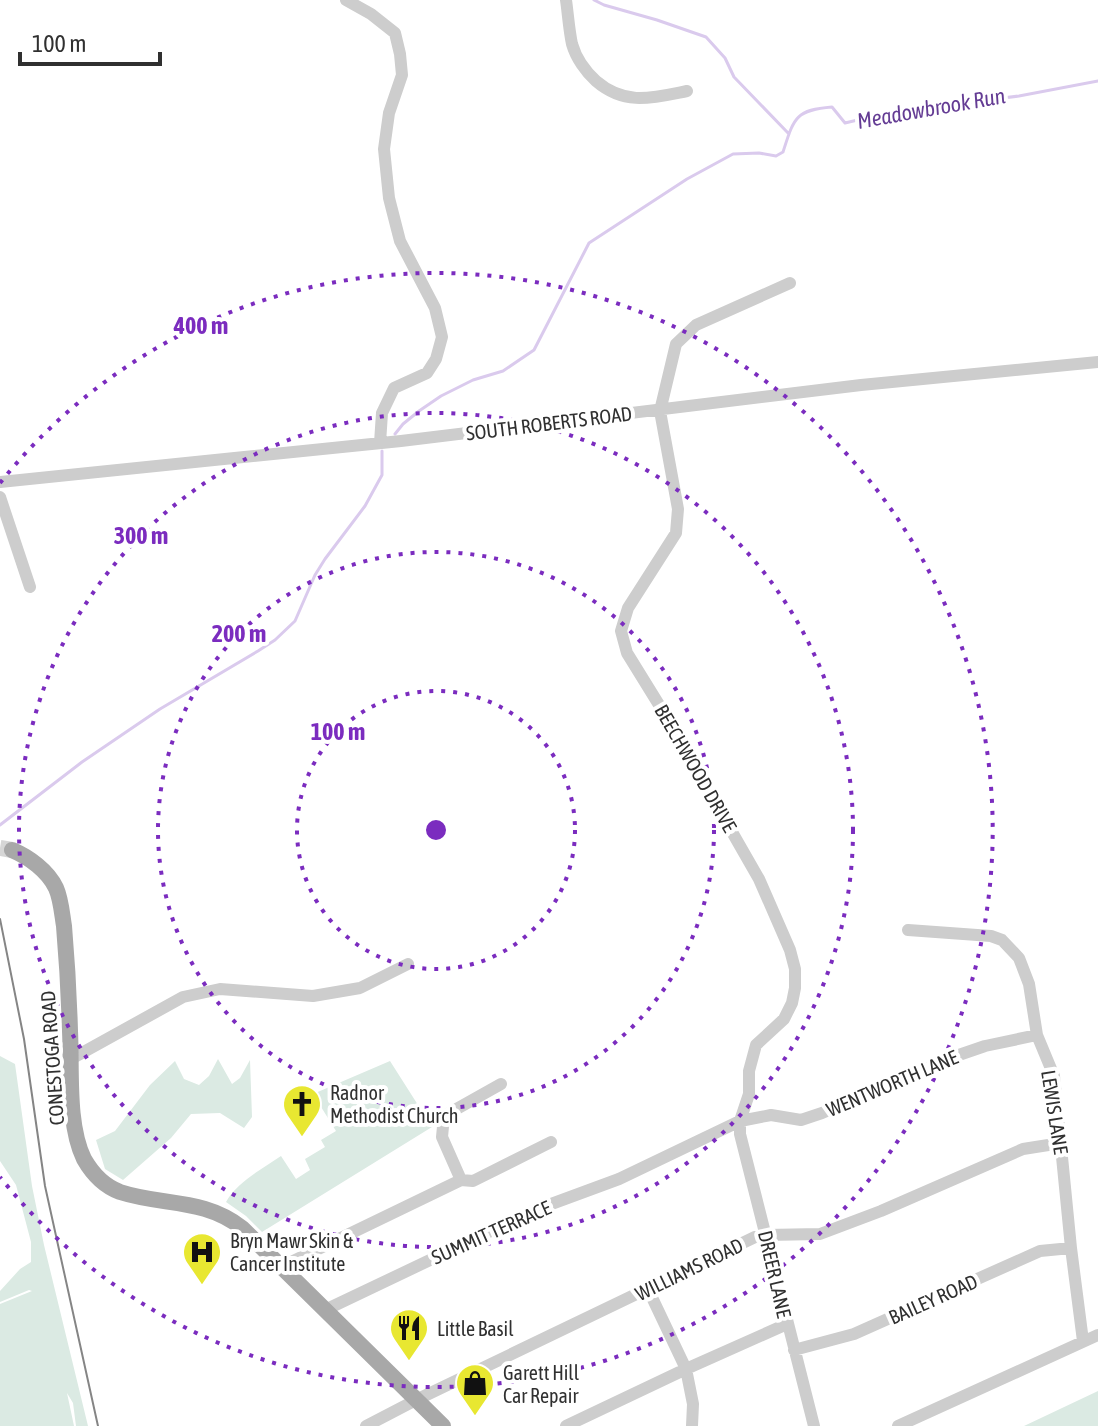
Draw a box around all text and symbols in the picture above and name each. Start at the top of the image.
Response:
scale bar [20,16,160,66]
text: 100 m [32,30,86,57]
water label: Meadowbrook Run [855,82,1008,134]
text: 400 m [173,312,228,339]
street label: SOUTH ROBERTS ROAD [465,401,633,445]
text: 300 m [114,522,168,549]
text: 200 m [212,620,266,647]
street label: BEECHWOOD DRIVE [650,700,742,836]
text: 100 m [311,718,365,745]
centre of rings [422,816,450,844]
street label: CONESTOGA ROAD [36,990,68,1126]
street label: WENTWORTH LANE [823,1045,962,1121]
street label: LEWIS LANE [1037,1068,1073,1156]
place label: Radnor Methodist Church [330,1081,458,1127]
church icon: Radnor Methodist Church [281,1083,323,1138]
street label: SUMMIT TERRACE [428,1195,555,1269]
street label: DREER LANE [754,1228,796,1320]
place label: Bryn Mawr Skin & Cancer Institute [230,1229,354,1275]
hospital icon: Bryn Mawr Skin & Cancer Institute [181,1231,223,1286]
street label: WILLIAMS ROAD [631,1233,747,1305]
street label: BAILEY ROAD [885,1269,981,1329]
restaurant icon: Little Basil [388,1307,430,1362]
place label: Little Basil [437,1317,514,1340]
place label: Garett Hill Car Repair [503,1361,580,1407]
shop icon: Garett Hill Car Repair [454,1362,496,1417]

